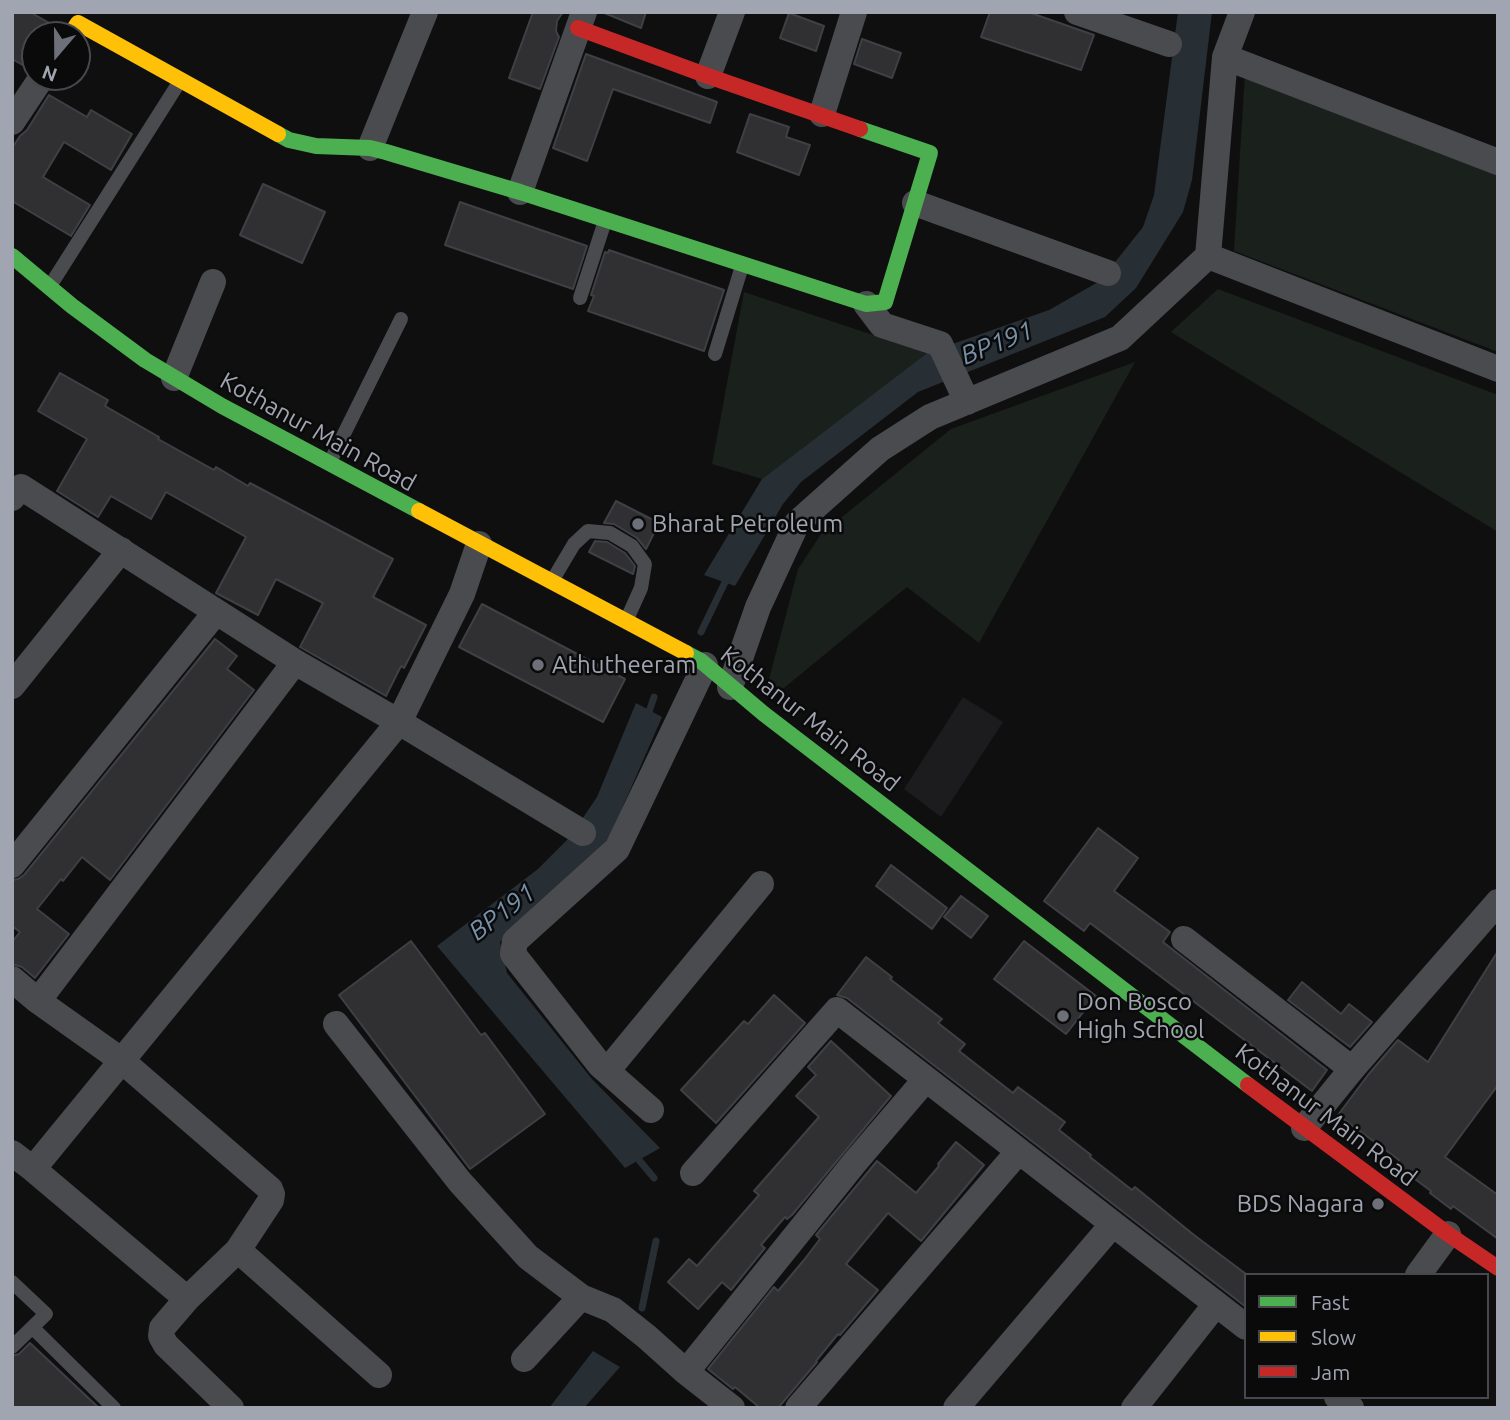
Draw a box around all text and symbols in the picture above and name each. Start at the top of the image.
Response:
north arrow [21,21,91,91]
text: N [39,61,60,87]
water label: BP191 [956,314,1038,372]
street label: Kothanur Main Road [215,366,421,498]
place label: Bharat Petroleum [652,510,843,538]
marker: Bharat Petroleum [630,516,646,532]
street label: Kothanur Main Road [715,640,905,798]
place label: Athutheeram [552,651,696,679]
marker: Athutheeram [530,657,546,673]
water label: BP191 [463,877,541,947]
place label: Don Bosco High School [1077,988,1204,1044]
marker: Don Bosco High School [1055,1008,1071,1024]
street label: Kothanur Main Road [1230,1037,1422,1193]
place label: BDS Nagara [1237,1190,1364,1218]
marker: BDS Nagara [1370,1196,1386,1212]
legend [1244,1273,1489,1399]
text: Fast [1311,1290,1349,1314]
text: Slow [1311,1325,1356,1349]
text: Jam [1311,1360,1350,1384]

